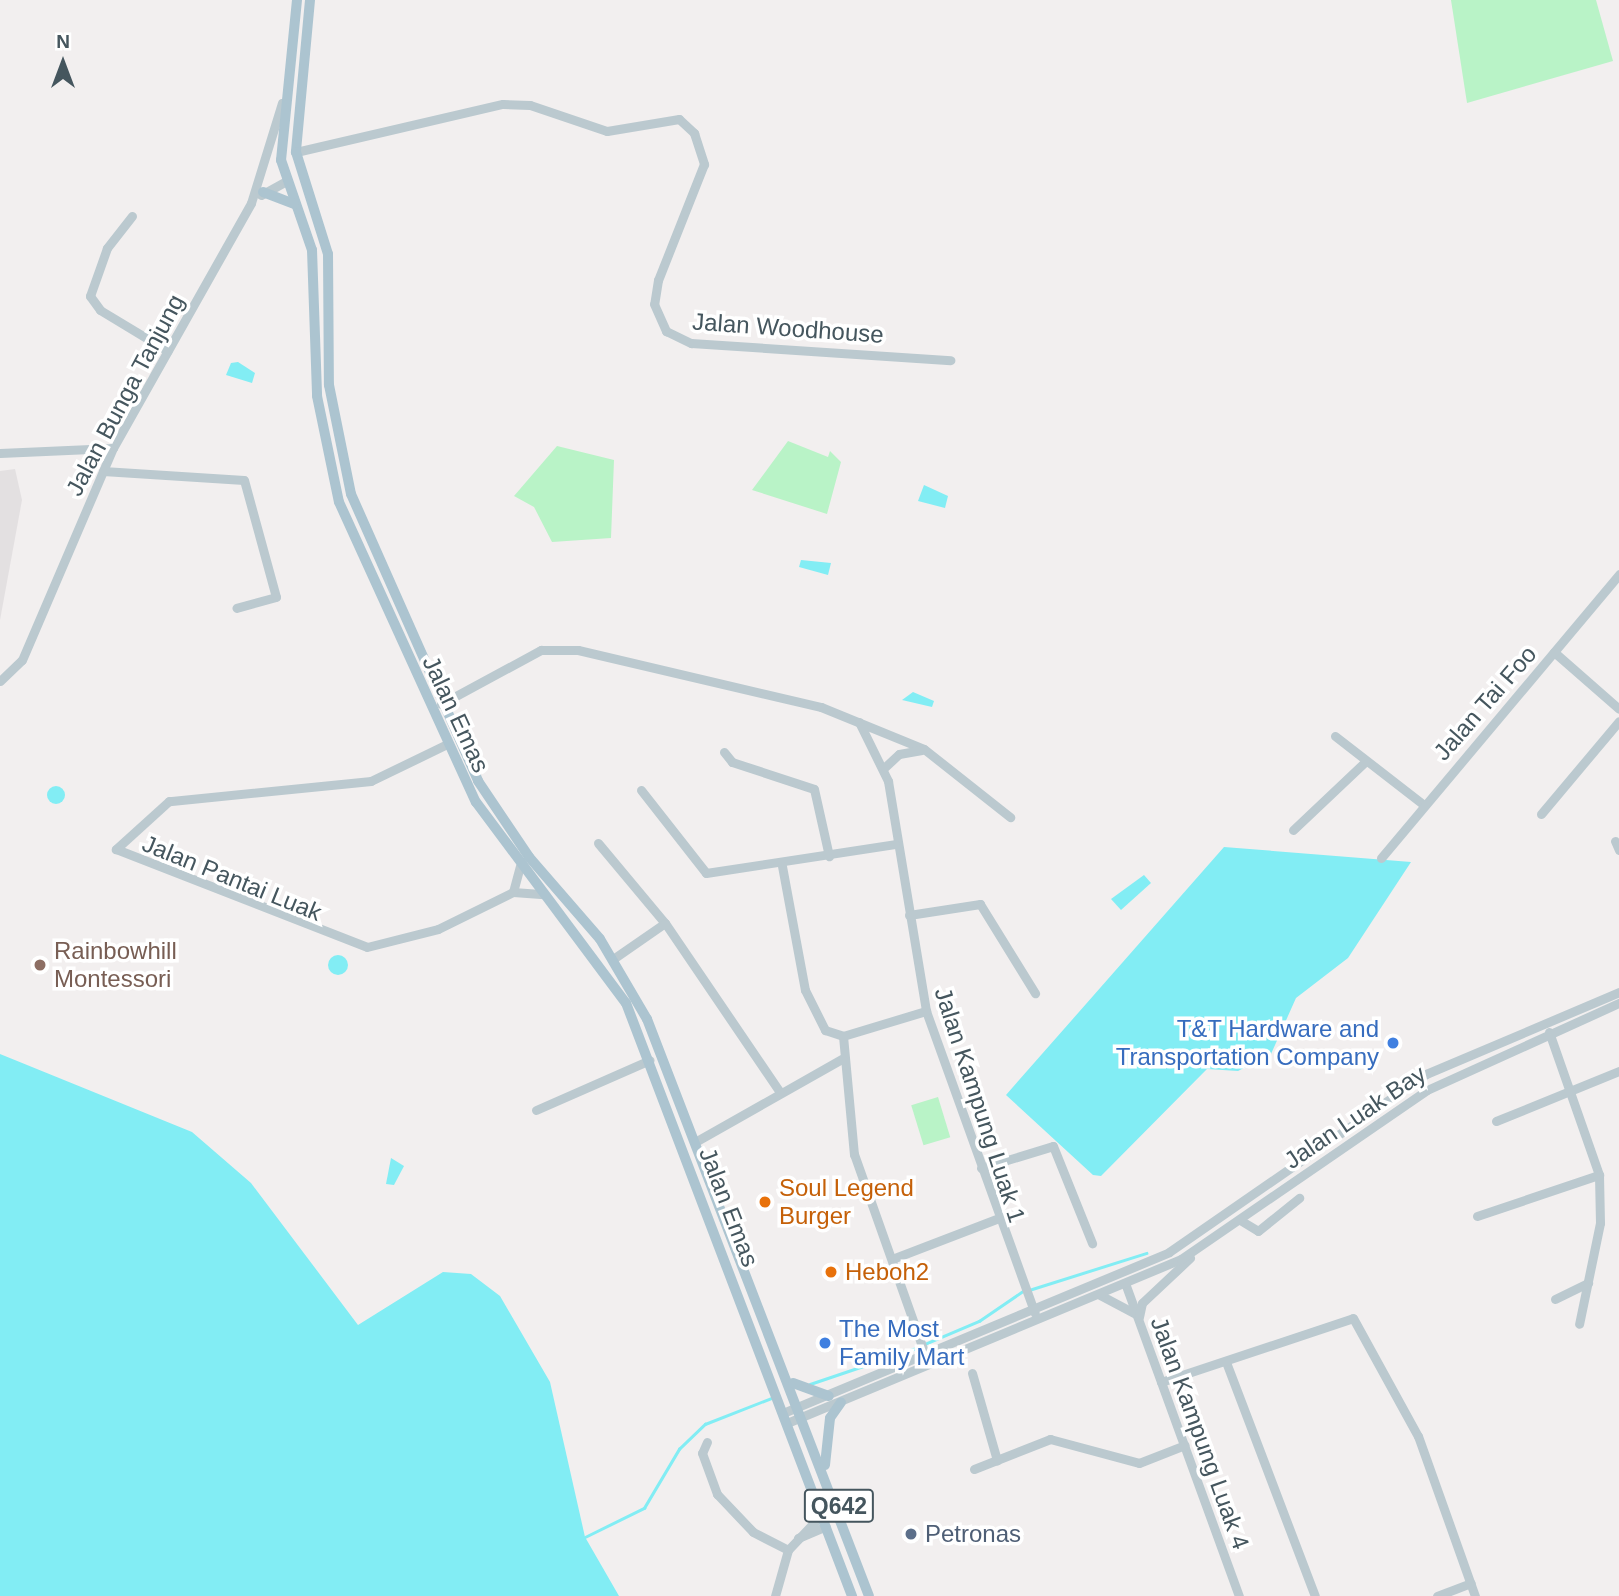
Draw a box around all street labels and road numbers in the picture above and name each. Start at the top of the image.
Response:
street label: Jalan Bunga Tanjung [60,289,190,501]
street label: Jalan Woodhouse [691,307,885,349]
street label: Jalan Tai Foo [1427,640,1543,766]
street label: Jalan Emas [416,651,496,777]
street label: Jalan Pantai Luak [138,829,326,927]
street label: Jalan Kampung Luak 1 [928,984,1032,1226]
street label: Jalan Luak Bay [1279,1059,1431,1175]
street label: Jalan Emas [693,1143,765,1271]
street label: Jalan Kampung Luak 4 [1144,1313,1256,1553]
road number: Q642 [802,1486,876,1526]

